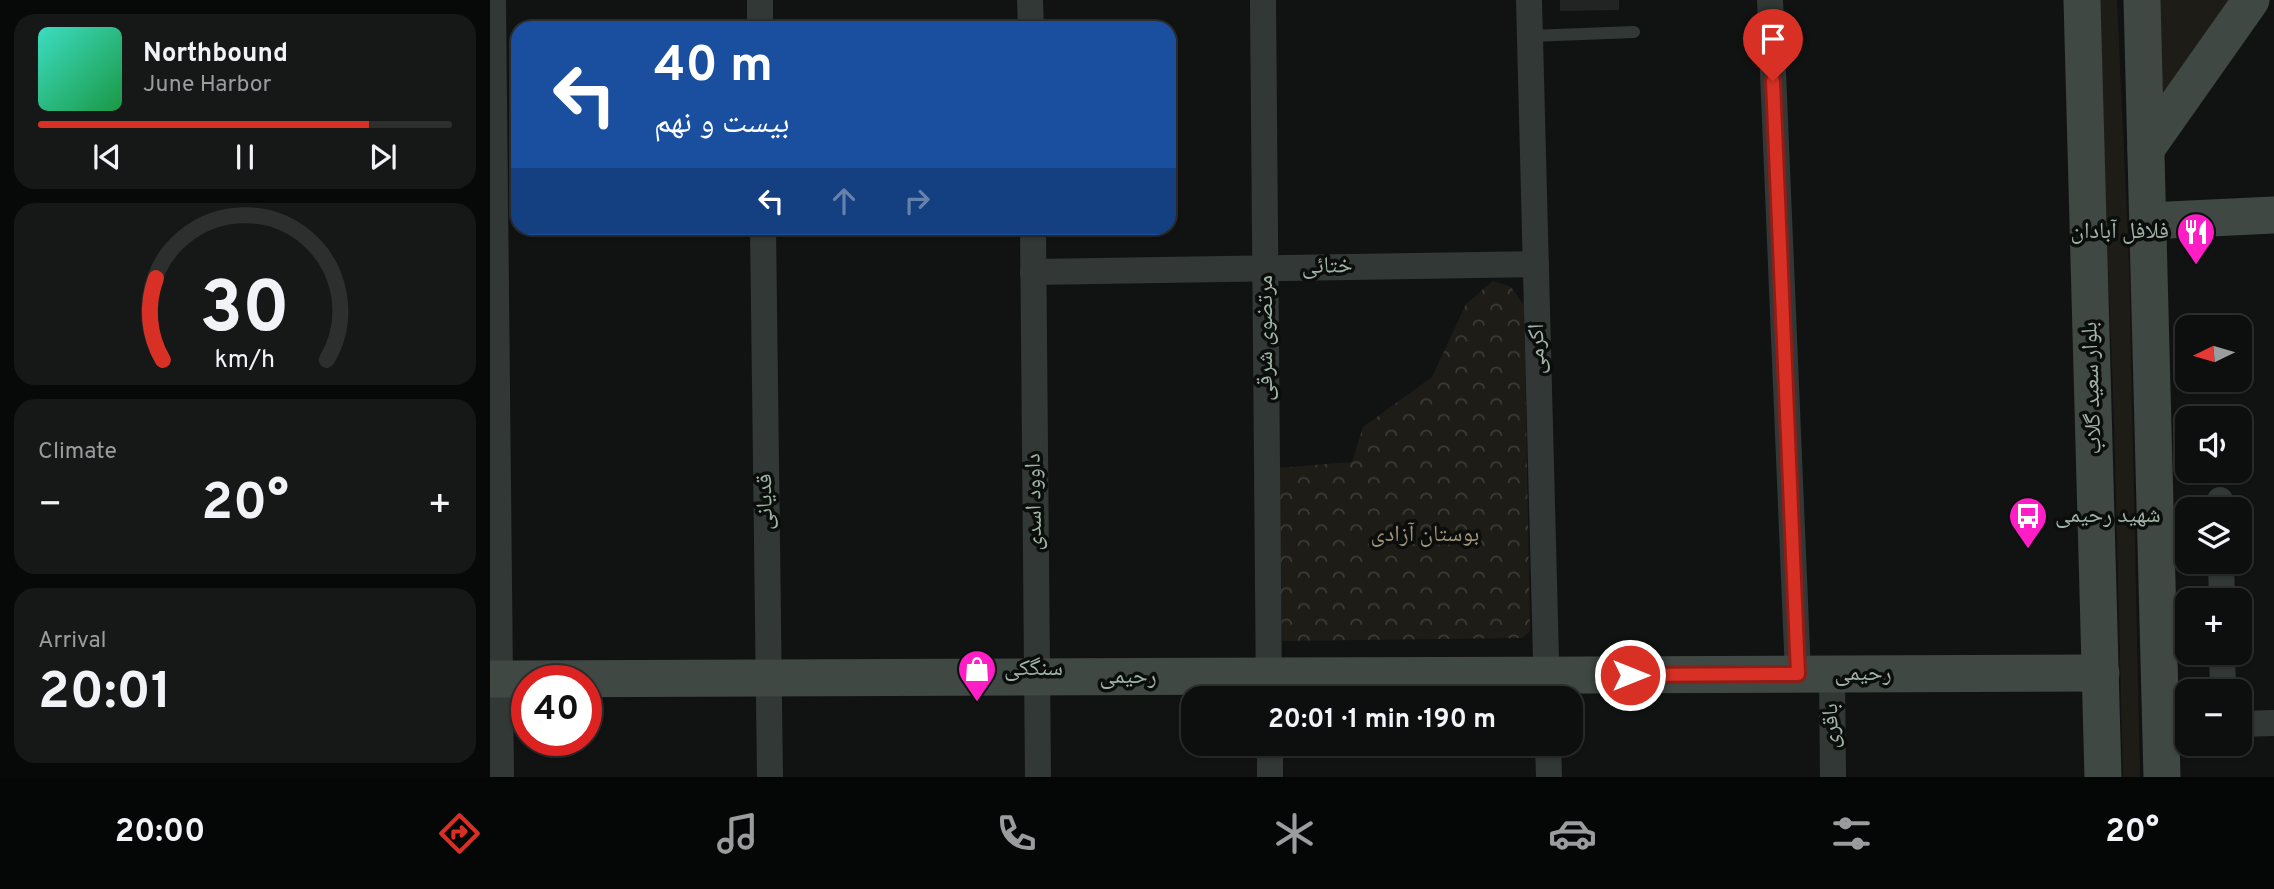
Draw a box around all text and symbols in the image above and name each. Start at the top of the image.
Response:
pin [1743,9,1803,81]
icon: arrive [1754,20,1792,58]
text: 40 m [654,37,773,99]
text: Northbound [143,38,288,71]
icon: left [539,49,630,140]
text: June Harbor [143,71,271,100]
text: بیست و نهم [654,104,790,144]
icon: previous [88,138,126,176]
icon: pause [226,138,264,176]
icon: next [364,138,402,176]
icon: left [752,182,790,220]
icon: ahead [825,182,863,220]
icon: right [898,182,936,220]
restaurant icon: فلافل آبادان [2175,211,2217,266]
place label: فلافل آبادان [2071,218,2169,247]
street label: ختائی [1301,252,1353,282]
text: 30 [200,266,290,358]
street label: مرتضوی شرقی [1252,275,1281,401]
north arrow [2175,315,2252,392]
map controls [2175,315,2252,756]
street label: بلوار سعید گلاب [2076,321,2110,455]
street label: اکرمی [1523,323,1553,375]
text: km/h [215,345,275,377]
button: sound [2175,406,2252,483]
text: Climate [38,438,117,467]
street label: داوود اسدی [1020,453,1050,551]
text: 20° [201,472,289,538]
street label: قدیانی [751,474,781,530]
text: − [38,482,63,531]
text: + [427,482,452,531]
bus stop icon: شهید رحیمی [2007,495,2049,550]
button: layers [2175,497,2252,574]
place label: شهید رحیمی [2055,502,2161,531]
park label: بوستان آزادی [1371,521,1479,550]
button: + [2175,588,2252,665]
text: Arrival [38,627,107,656]
position arrow [1593,638,1667,712]
shop icon: سنگکی [956,648,998,703]
place label: سنگکی [1004,655,1063,684]
street label: رحیمی [1834,660,1892,689]
text: 20:01 [38,661,172,727]
street label: رحیمی [1099,663,1157,692]
speed limit sign: 40 [511,665,602,756]
button: − [2175,679,2252,756]
street label: باقری [1817,703,1847,749]
text: 20:01 · 1 min · 190 m [1268,704,1496,737]
icon: directions [435,809,484,858]
icon: music [713,809,762,858]
icon: phone [992,809,1041,858]
icon: climate [1270,809,1319,858]
icon: car [1548,809,1597,858]
icon: filters [1827,809,1876,858]
text: 20:00 [115,813,205,853]
text: 20° [2105,813,2159,853]

